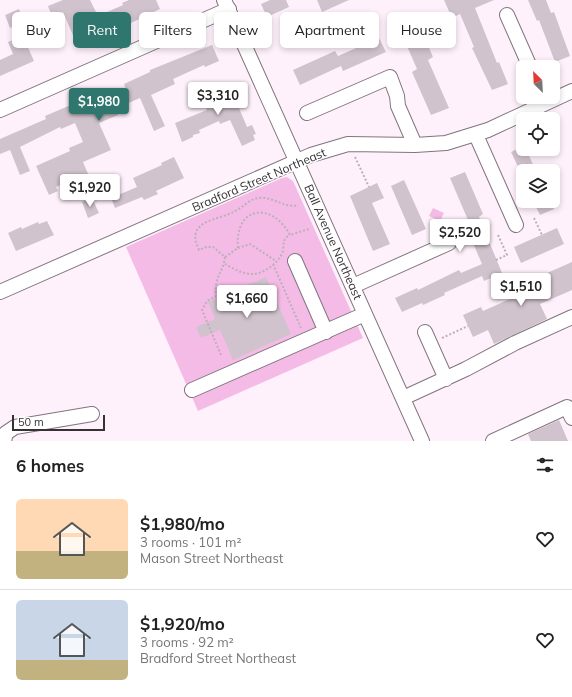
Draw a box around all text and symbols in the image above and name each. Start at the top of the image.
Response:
chip: Buy [12,12,65,48]
chip: Rent [73,12,131,48]
chip: Filters [139,12,206,48]
chip: New [214,12,272,48]
chip: Apartment [280,12,379,48]
chip: House [387,12,456,48]
north arrow [516,60,560,104]
map controls [516,60,560,208]
pin: $3,310 [185,82,251,116]
text: $3,310 [197,87,239,103]
pin: $1,980 [66,88,132,122]
text: $1,980 [78,93,120,109]
button: locate [516,112,560,156]
street label: Bradford Street Northeast [190,144,328,215]
button: layers [516,164,560,208]
pin: $1,920 [57,174,123,208]
text: $1,920 [69,179,111,195]
street label: Ball Avenue Northeast [301,182,366,302]
pin: $2,520 [427,219,493,253]
text: $2,520 [439,224,481,240]
pin: $1,510 [488,273,554,307]
text: $1,510 [500,278,542,294]
pin: $1,660 [214,285,280,319]
text: $1,660 [226,290,268,306]
scale bar [12,413,105,432]
text: 50 m [18,415,44,429]
icon: filters [534,454,556,476]
text: 6 homes [16,455,84,476]
text: $1,980/mo [140,513,225,534]
icon: home [48,515,96,563]
icon: heart [534,528,556,550]
text: 3 rooms · 101 m² [140,534,241,550]
text: Mason Street Northeast [140,550,283,566]
text: $1,920/mo [140,613,225,634]
icon: home [48,616,96,664]
icon: heart [534,629,556,651]
text: 3 rooms · 92 m² [140,634,234,650]
text: Bradford Street Northeast [140,650,296,666]

